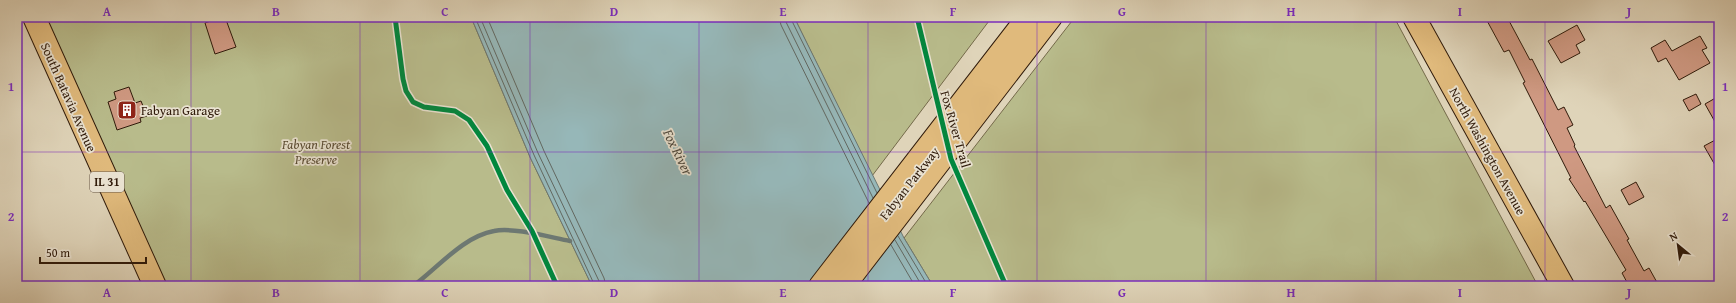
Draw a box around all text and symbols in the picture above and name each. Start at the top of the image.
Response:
text: A [103,2,112,21]
text: B [272,2,280,21]
text: C [441,2,449,21]
text: D [610,2,618,21]
text: E [780,2,787,21]
text: F [950,2,957,21]
text: G [1118,2,1126,21]
text: H [1286,2,1296,21]
text: I [1458,2,1462,21]
text: J [1625,2,1632,21]
street label: South Batavia Avenue [36,39,101,155]
text: 1 [8,77,14,96]
text: 1 [1722,77,1728,96]
street label: North Washington Avenue [1445,84,1531,218]
street label: Fox River Trail [935,88,976,170]
building icon: Fabyan Garage [116,99,138,121]
place label: Fabyan Garage [141,101,220,120]
water label: Fox River [658,125,698,179]
park label: Fabyan Forest Preserve [281,135,351,169]
street label: Fabyan Parkway [875,142,944,224]
road number: IL 31 [90,172,124,192]
text: 2 [8,207,15,226]
text: 2 [1722,207,1729,226]
north arrow [1658,225,1698,265]
text: N [1666,227,1681,245]
scale bar [40,239,146,265]
text: 50 m [46,244,70,261]
text: A [103,283,112,302]
text: B [272,283,280,302]
text: C [441,283,449,302]
text: D [610,283,618,302]
text: E [780,283,787,302]
text: F [950,283,957,302]
text: G [1118,283,1126,302]
text: H [1286,283,1296,302]
text: I [1458,283,1462,302]
text: J [1625,283,1632,302]

